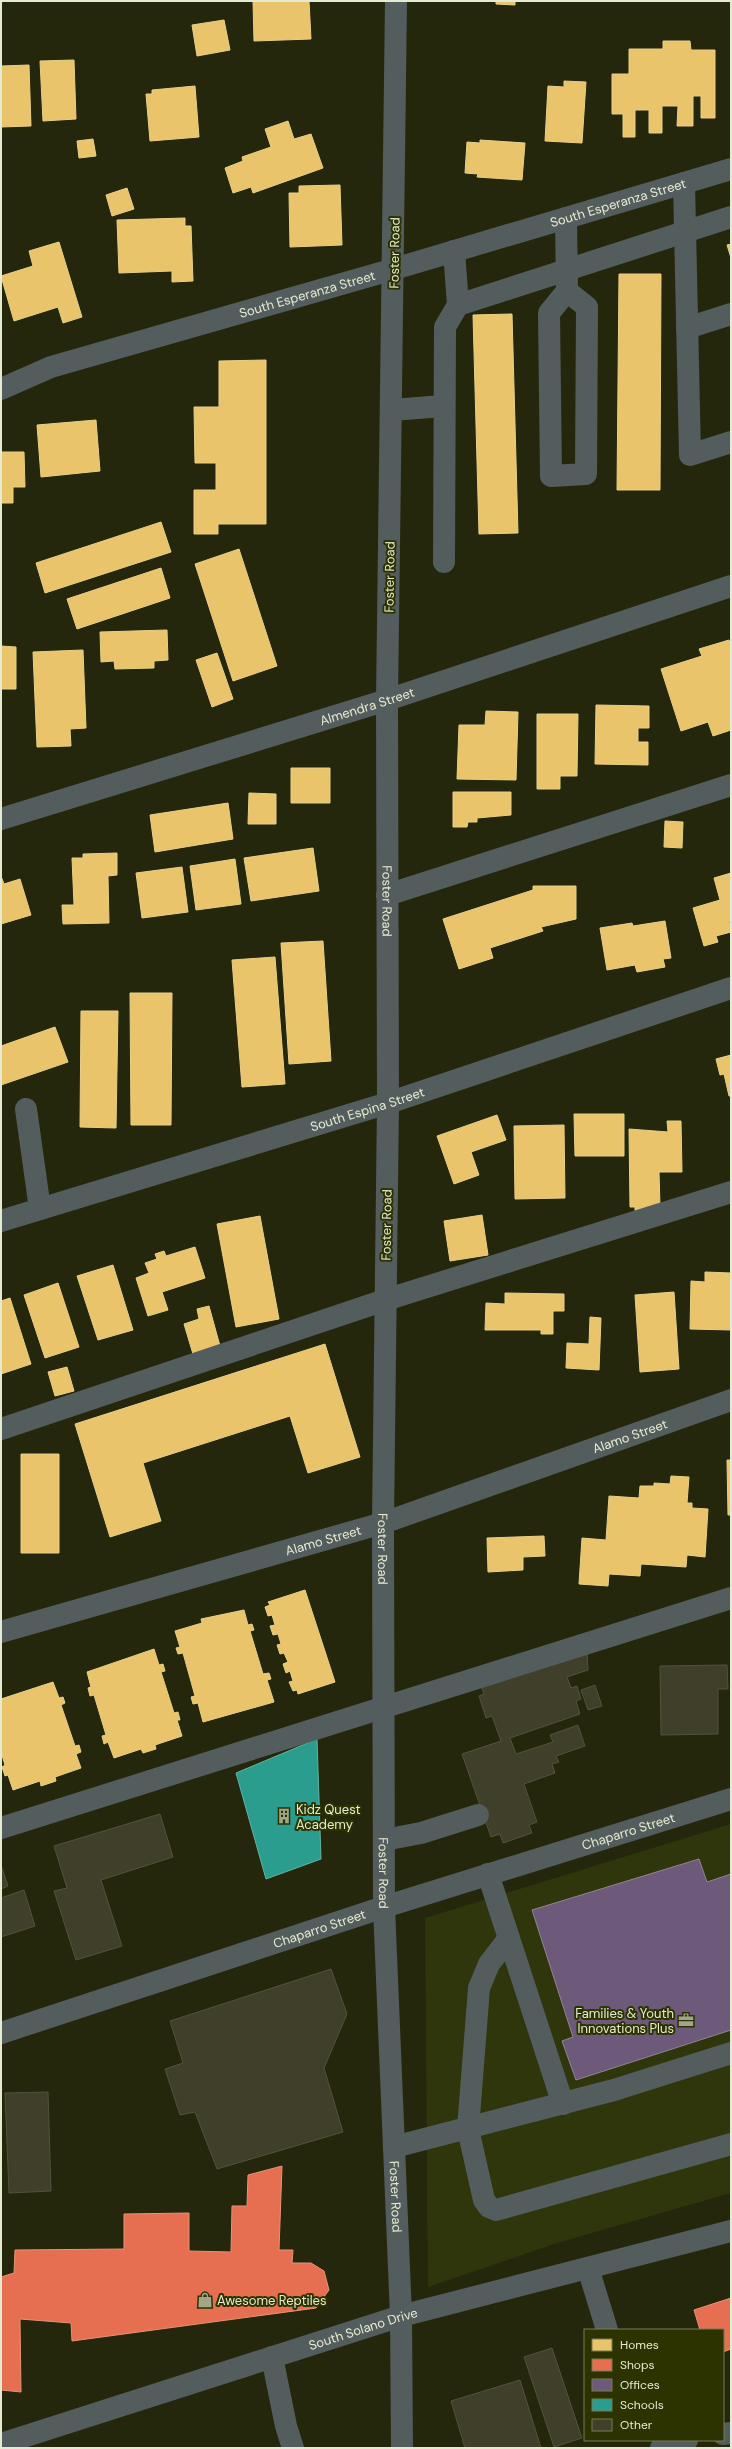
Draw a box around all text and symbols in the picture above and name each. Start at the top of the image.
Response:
street label: South Esperanza Street [548,175,688,231]
street label: Foster Road [385,217,404,289]
street label: South Esperanza Street [237,267,377,322]
street label: Foster Road [380,541,399,613]
street label: Almendra Street [318,684,417,729]
street label: Foster Road [378,865,396,937]
street label: South Espina Street [308,1083,427,1135]
street label: Foster Road [377,1189,396,1261]
street label: Alamo Street [590,1415,670,1457]
street label: Foster Road [374,1513,391,1585]
street label: Alamo Street [283,1522,363,1559]
place label: Kidz Quest Academy [296,1801,361,1833]
building icon: Kidz Quest Academy [275,1807,293,1825]
street label: Chaparro Street [580,1809,677,1854]
street label: Foster Road [375,1837,392,1909]
street label: Chaparro Street [271,1906,368,1952]
place label: Families & Youth Innovations Plus [575,2005,674,2037]
office icon: Families & Youth Innovations Plus [677,2011,695,2029]
street label: Foster Road [386,2161,406,2233]
shop icon: Awesome Reptiles [196,2291,214,2309]
place label: Awesome Reptiles [217,2292,326,2309]
street label: South Solano Drive [306,2304,419,2354]
legend [584,2329,724,2441]
text: Homes [620,2337,659,2353]
text: Shops [620,2357,655,2373]
text: Offices [620,2377,660,2393]
text: Schools [620,2397,664,2413]
text: Other [620,2417,653,2433]

